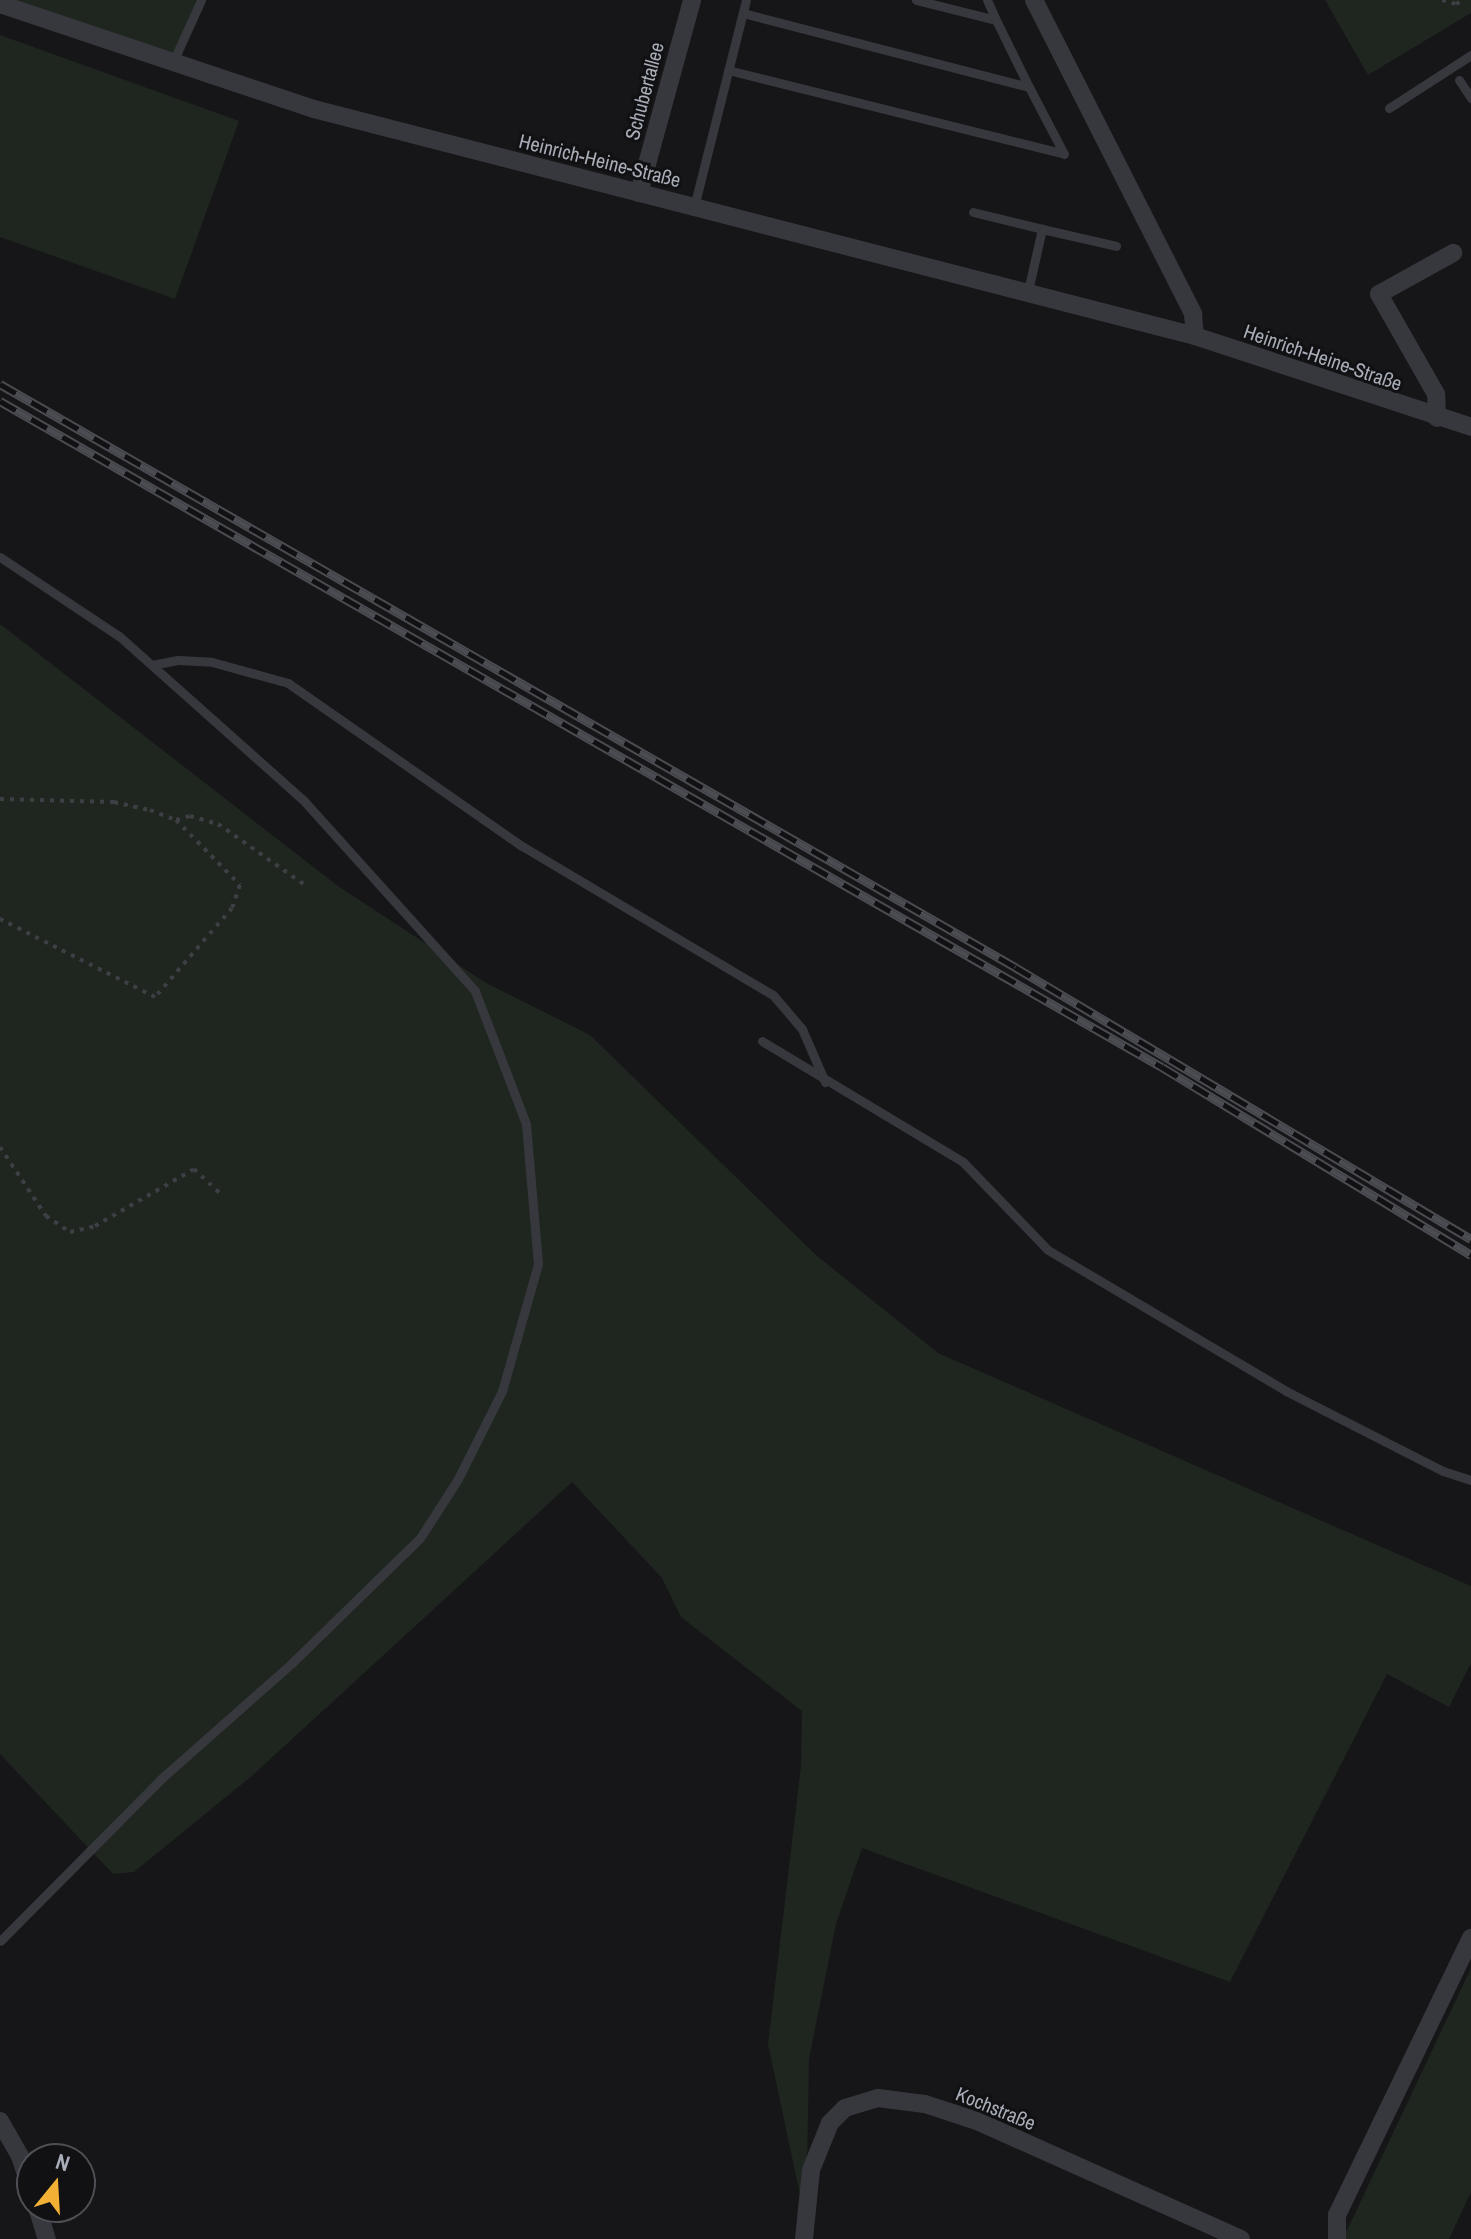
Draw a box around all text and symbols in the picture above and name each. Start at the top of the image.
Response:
street label: Schubertallee [619,39,669,143]
street label: Heinrich-Heine-Straße [517,128,683,192]
street label: Heinrich-Heine-Straße [1241,319,1405,395]
street label: Kochstraße [953,2081,1039,2135]
north arrow [16,2143,96,2223]
text: N [52,2146,74,2178]

